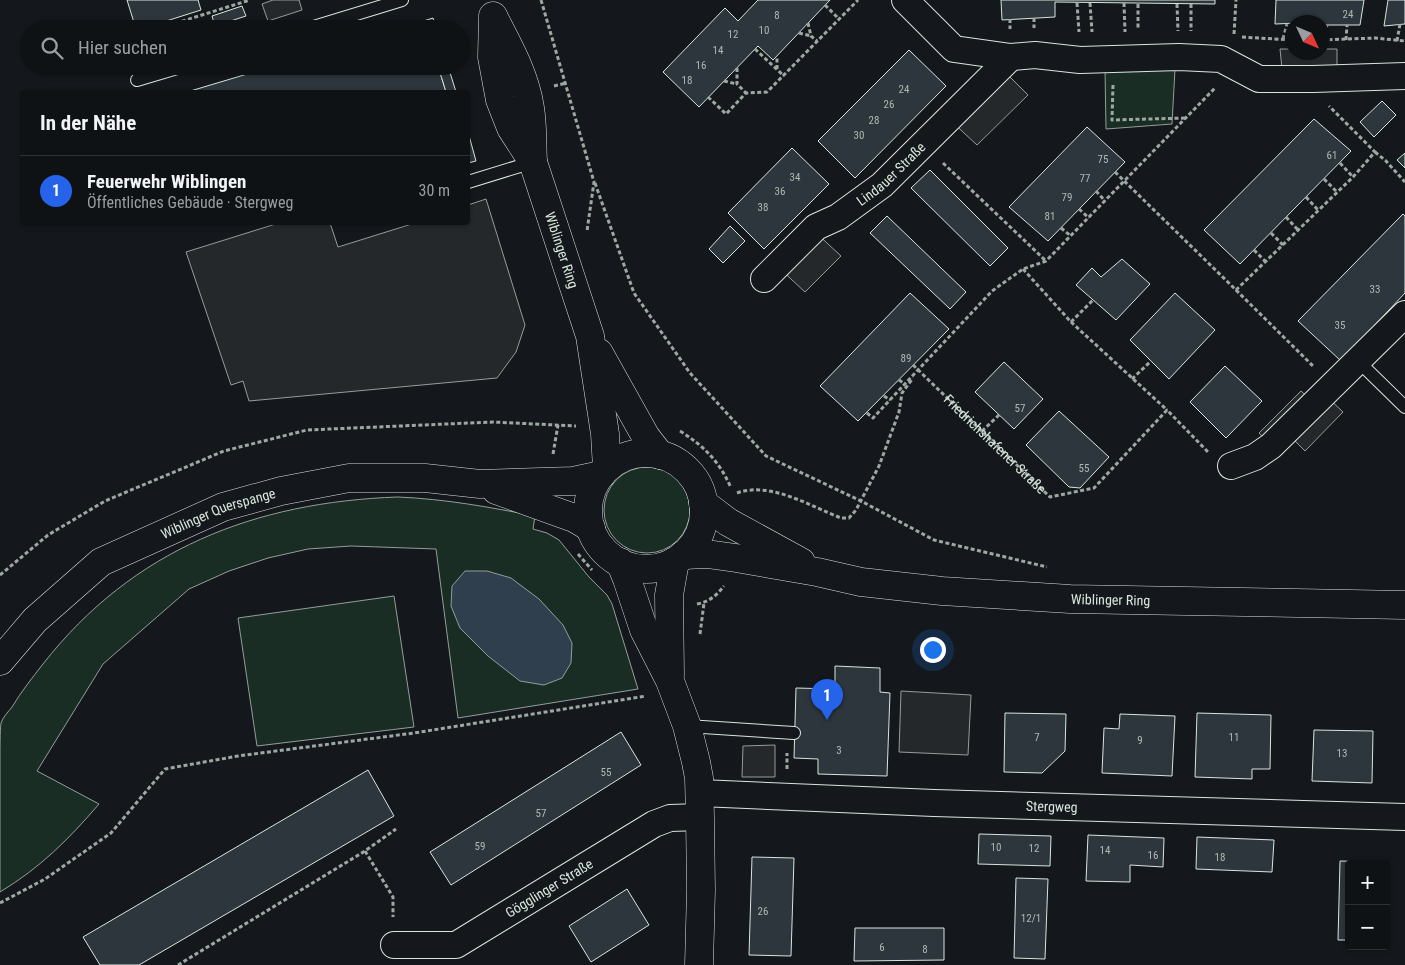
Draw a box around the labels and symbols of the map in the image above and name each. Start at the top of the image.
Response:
house number: 24 [1343,8,1354,21]
house number: 8 [774,9,780,22]
north arrow [1285,15,1330,60]
house number: 10 [759,24,769,37]
house number: 12 [728,28,738,41]
house number: 14 [713,44,724,57]
house number: 16 [696,59,706,72]
house number: 18 [682,74,692,87]
house number: 24 [899,83,910,96]
house number: 26 [884,98,894,111]
house number: 28 [869,114,879,127]
house number: 30 [854,129,864,142]
street label: Lindauer Straße [853,139,929,209]
house number: 61 [1327,149,1337,162]
house number: 75 [1098,153,1108,166]
house number: 34 [790,171,801,184]
house number: 77 [1080,172,1090,185]
house number: 36 [775,185,785,198]
house number: 79 [1062,191,1072,204]
house number: 38 [758,201,768,214]
street label: Wiblinger Ring [542,210,582,290]
house number: 81 [1045,210,1055,223]
house number: 33 [1370,283,1380,296]
house number: 35 [1335,319,1345,332]
house number: 89 [901,352,911,365]
street label: Friedrichshafener Straße [941,391,1050,497]
house number: 57 [1015,402,1025,415]
house number: 55 [1079,462,1089,475]
street label: Wiblinger Querspange [158,485,278,542]
street label: Wiblinger Ring [1071,591,1150,608]
your location [920,637,946,663]
pin: 1 [811,679,843,720]
house number: 7 [1034,731,1040,744]
house number: 11 [1229,731,1239,744]
house number: 9 [1137,734,1143,747]
house number: 3 [836,744,842,757]
house number: 13 [1337,747,1347,760]
house number: 55 [601,766,611,779]
street label: Stergweg [1026,798,1078,815]
house number: 57 [536,807,546,820]
house number: 59 [475,840,485,853]
house number: 10 [991,841,1001,854]
house number: 12 [1029,842,1039,855]
house number: 14 [1100,844,1111,857]
house number: 16 [1148,849,1158,862]
house number: 18 [1215,851,1225,864]
street label: Gögglinger Straße [502,855,596,921]
house number: 26 [758,905,768,918]
house number: 12/1 [1021,912,1041,925]
house number: 6 [879,941,885,954]
house number: 8 [922,943,928,956]

